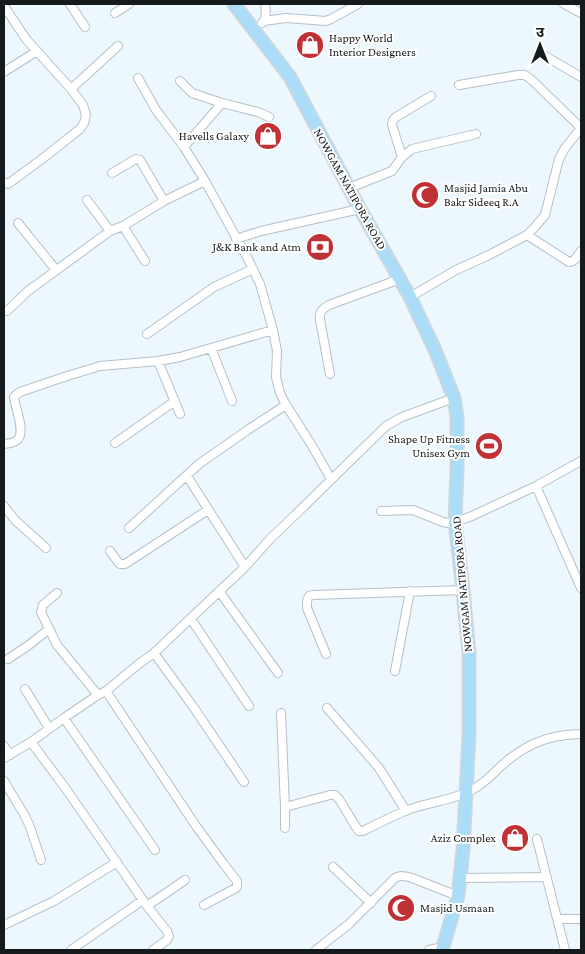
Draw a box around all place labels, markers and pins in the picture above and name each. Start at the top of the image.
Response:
shop icon: Happy World Interior Designers [295,30,325,60]
place label: Happy World Interior Designers [329,31,416,59]
shop icon: Havells Galaxy [253,121,283,151]
place label: Havells Galaxy [179,129,249,143]
mosque icon: Masjid Jamia Abu Bakr Sideeq R.A [410,180,440,210]
place label: Masjid Jamia Abu Bakr Sideeq R.A [444,181,529,209]
bank icon: J&K Bank and Atm [305,232,335,262]
place label: J&K Bank and Atm [211,240,301,254]
sports icon: Shape Up Fitness Unisex Gym [474,431,504,461]
place label: Shape Up Fitness Unisex Gym [388,432,470,460]
shop icon: Aziz Complex [500,823,530,853]
place label: Aziz Complex [431,831,496,845]
mosque icon: Masjid Usmaan [386,893,416,923]
place label: Masjid Usmaan [420,901,495,915]

